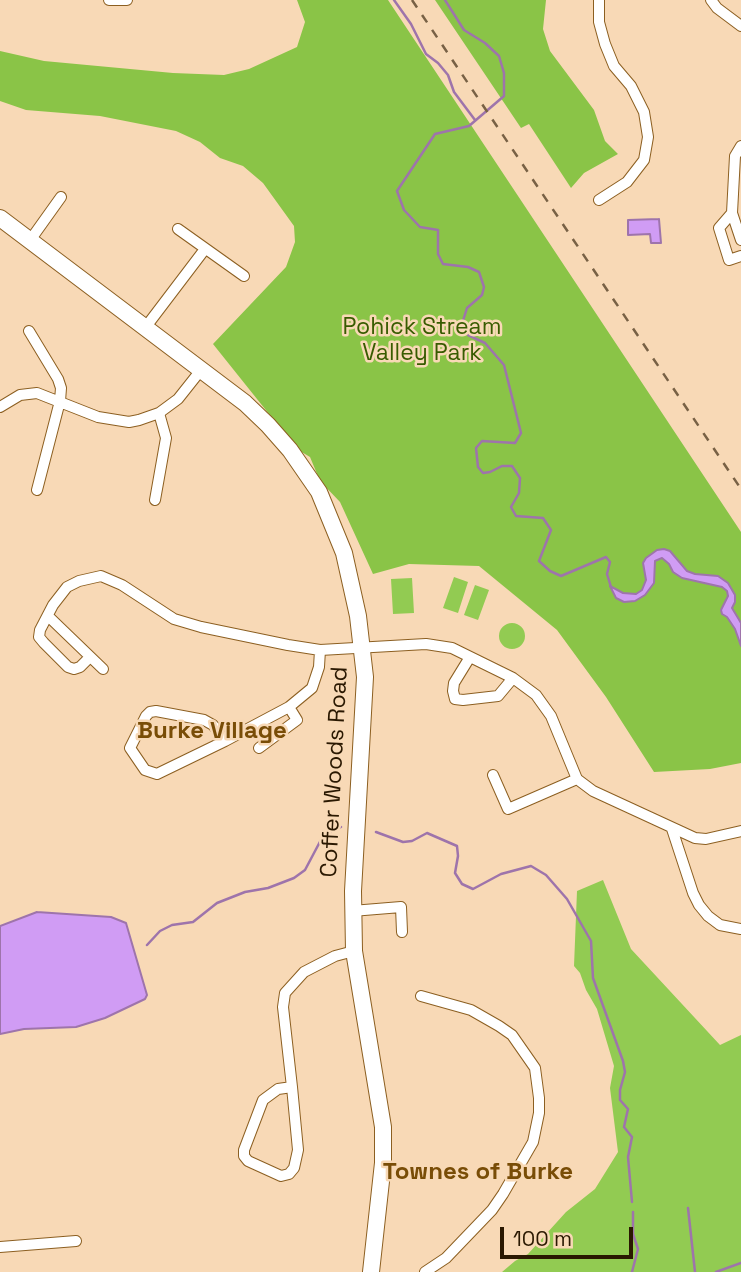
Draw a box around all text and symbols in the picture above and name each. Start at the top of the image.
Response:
park label: Pohick Stream Valley Park [343,314,501,368]
street label: Coffer Woods Road [316,666,354,878]
district label: Burke Village [137,717,287,745]
district label: Townes of Burke [383,1158,573,1186]
scale bar [503,1212,636,1256]
text: 100 m [513,1225,572,1252]

